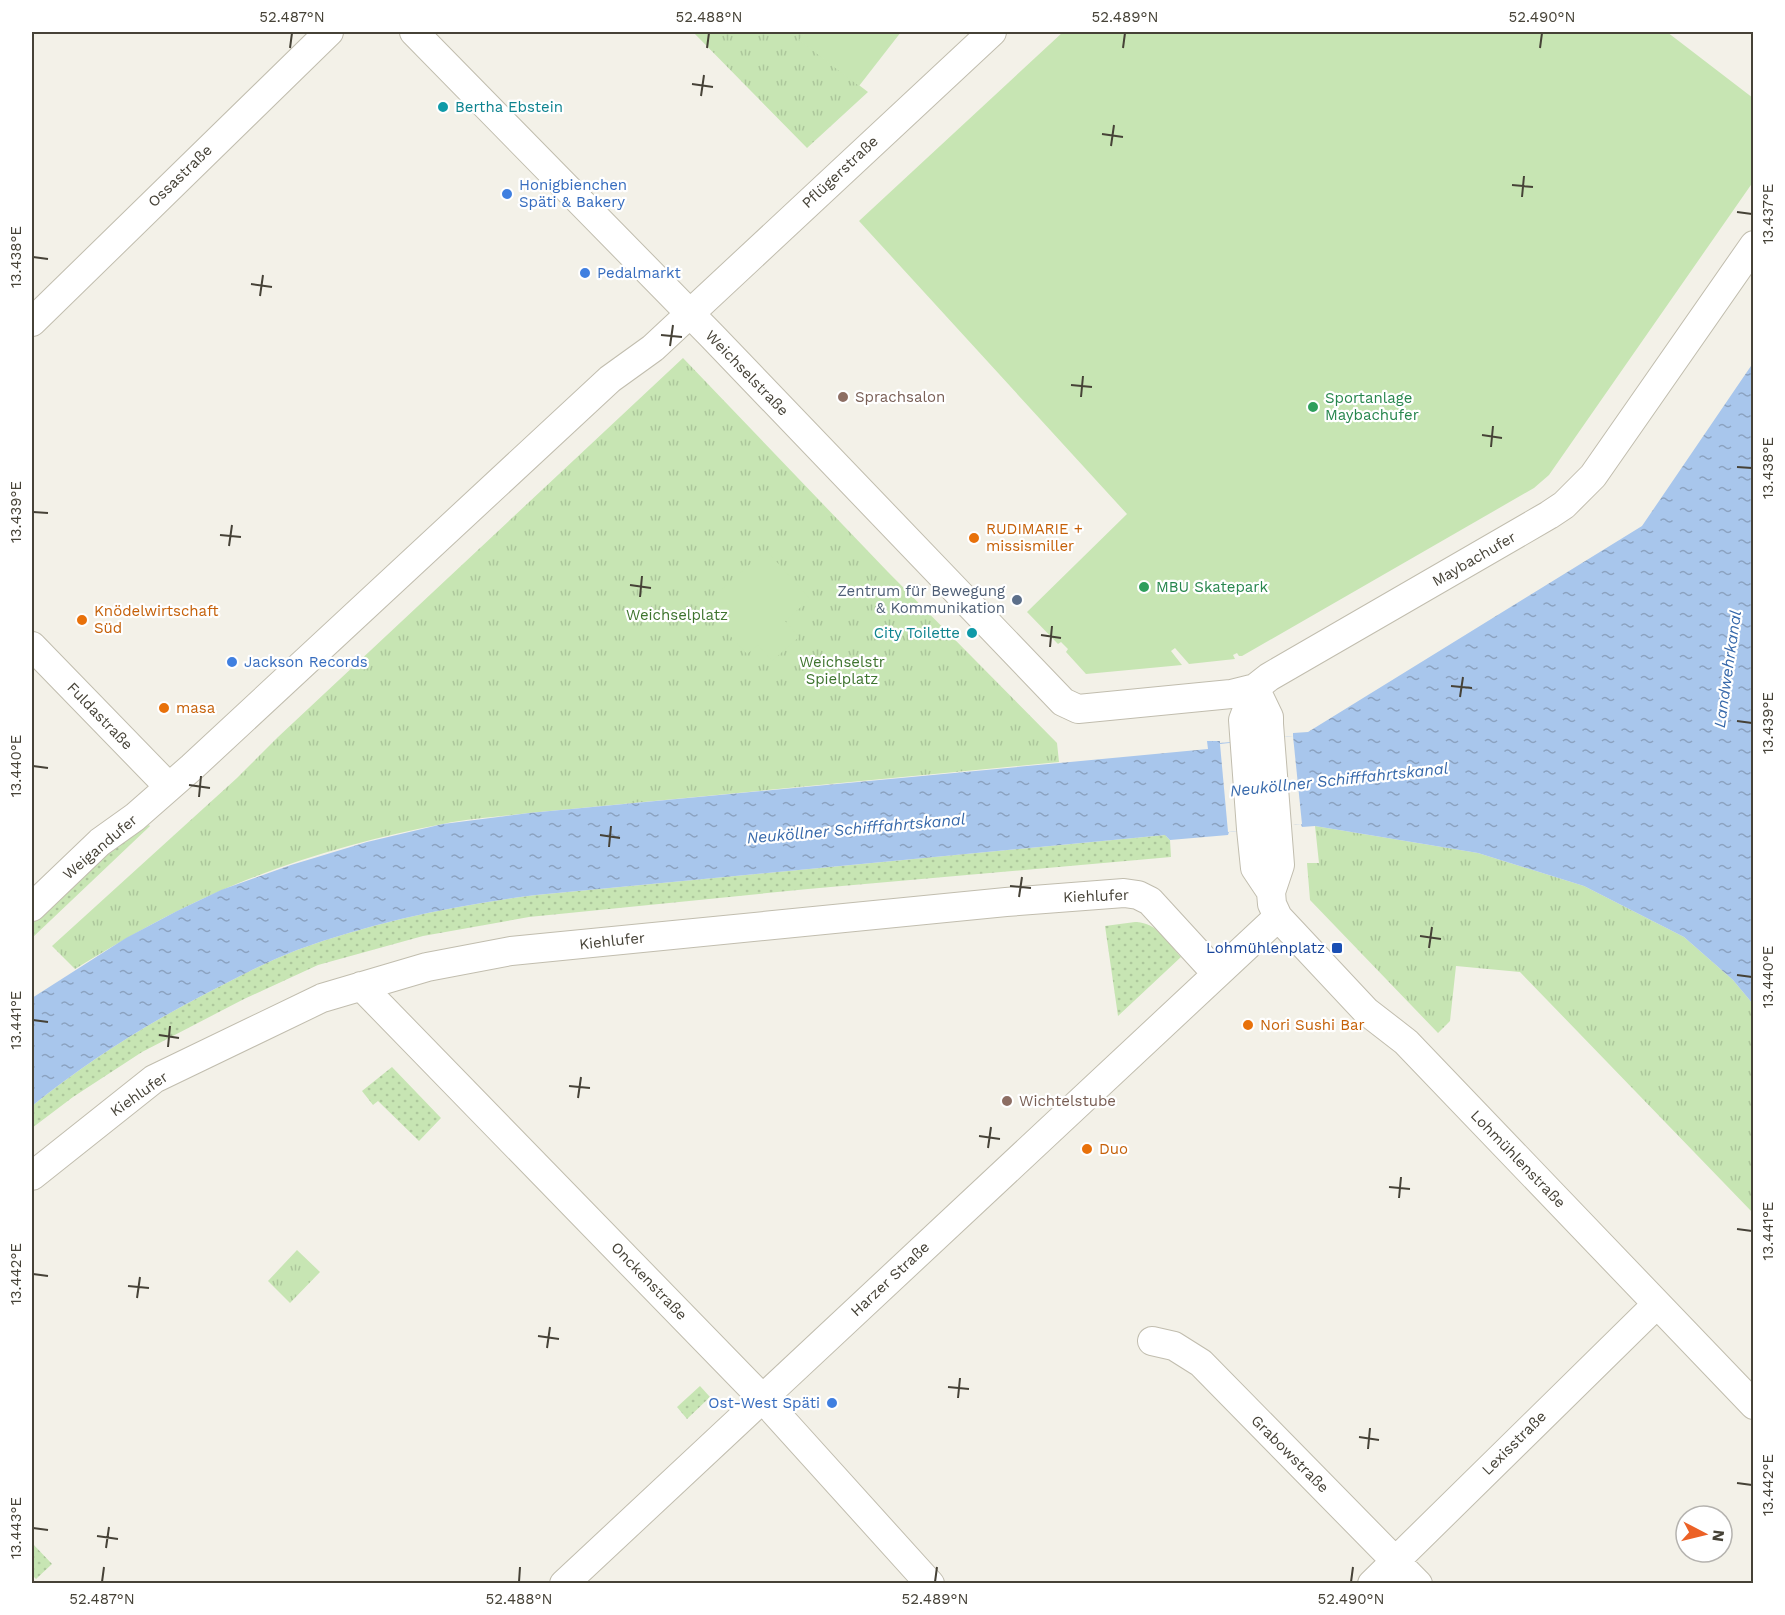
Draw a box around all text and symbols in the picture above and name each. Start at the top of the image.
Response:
text: 52.487°N [259,8,325,26]
text: 52.488°N [676,8,742,26]
text: 52.489°N [1092,8,1158,26]
text: 52.490°N [1509,8,1575,26]
place label: Bertha Ebstein [455,98,563,116]
marker: Bertha Ebstein [436,100,450,114]
street label: Pflügerstraße [798,132,882,212]
street label: Ossastraße [144,141,216,211]
place label: Honigbienchen Späti & Bakery [519,176,627,211]
text: 13.437°E [1759,184,1777,244]
marker: Honigbienchen Späti & Bakery [500,187,514,201]
text: 13.438°E [7,226,25,288]
place label: Pedalmarkt [597,264,682,282]
marker: Pedalmarkt [578,266,592,280]
street label: Weichselstraße [702,327,792,419]
place label: Sprachsalon [855,388,945,406]
place label: Sportanlage Maybachufer [1325,389,1419,424]
marker: Sprachsalon [836,390,850,404]
marker: Sportanlage Maybachufer [1306,400,1320,414]
text: 13.438°E [1759,437,1777,499]
text: 13.439°E [7,481,25,543]
place label: RUDIMARIE + missismiller [986,520,1083,555]
street label: Maybachufer [1429,528,1519,590]
marker: RUDIMARIE + missismiller [967,531,981,545]
place label: MBU Skatepark [1156,578,1268,596]
marker: MBU Skatepark [1137,580,1151,594]
place label: Zentrum für Bewegung & Kommunikation [838,582,1005,617]
marker: Zentrum für Bewegung & Kommunikation [1010,593,1024,607]
place label: Knödelwirtschaft Süd [94,602,219,637]
park label: Weichselplatz [626,606,728,624]
water label: Landwehrkanal [1710,609,1745,729]
marker: Knödelwirtschaft Süd [75,613,89,627]
place label: City Toilette [874,624,960,642]
marker: City Toilette [965,626,979,640]
place label: Jackson Records [244,653,368,671]
park label: Weichselstr Spielplatz [799,653,885,688]
marker: Jackson Records [225,655,239,669]
street label: Fuldastraße [63,679,137,753]
text: 13.439°E [1759,692,1777,754]
place label: masa [176,699,216,717]
marker: masa [157,701,171,715]
text: 13.440°E [7,735,25,797]
water label: Neuköllner Schifffahrtskanal [1229,759,1449,800]
water label: Neuköllner Schifffahrtskanal [746,809,966,848]
street label: Weigandufer [59,811,141,883]
street label: Kiehlufer [1063,886,1129,906]
street label: Kiehlufer [578,929,646,953]
place label: Lohmühlenplatz [1206,939,1325,957]
marker: Lohmühlenplatz [1330,941,1344,955]
text: 13.440°E [1759,946,1777,1008]
text: 13.441°E [7,991,25,1049]
place label: Nori Sushi Bar [1260,1016,1365,1034]
marker: Nori Sushi Bar [1241,1018,1255,1032]
street label: Kiehlufer [107,1068,171,1120]
place label: Wichtelstube [1019,1092,1116,1110]
marker: Wichtelstube [1000,1094,1014,1108]
street label: Lohmühlenstraße [1467,1106,1569,1212]
place label: Duo [1099,1140,1128,1158]
marker: Duo [1080,1142,1094,1156]
text: 13.441°E [1759,1202,1777,1260]
street label: Onckenstraße [607,1238,691,1324]
street label: Harzer Straße [847,1238,933,1320]
text: 13.442°E [7,1243,25,1305]
place label: Ost-West Späti [708,1394,820,1412]
marker: Ost-West Späti [825,1396,839,1410]
street label: Lexisstraße [1478,1407,1550,1479]
street label: Grabowstraße [1247,1411,1333,1497]
text: 13.442°E [1759,1454,1777,1516]
text: 13.443°E [7,1497,25,1559]
north arrow [1674,1504,1734,1564]
text: N [1708,1529,1729,1543]
text: 52.487°N [69,1590,135,1608]
text: 52.488°N [486,1590,552,1608]
text: 52.489°N [902,1590,968,1608]
text: 52.490°N [1318,1590,1384,1608]

